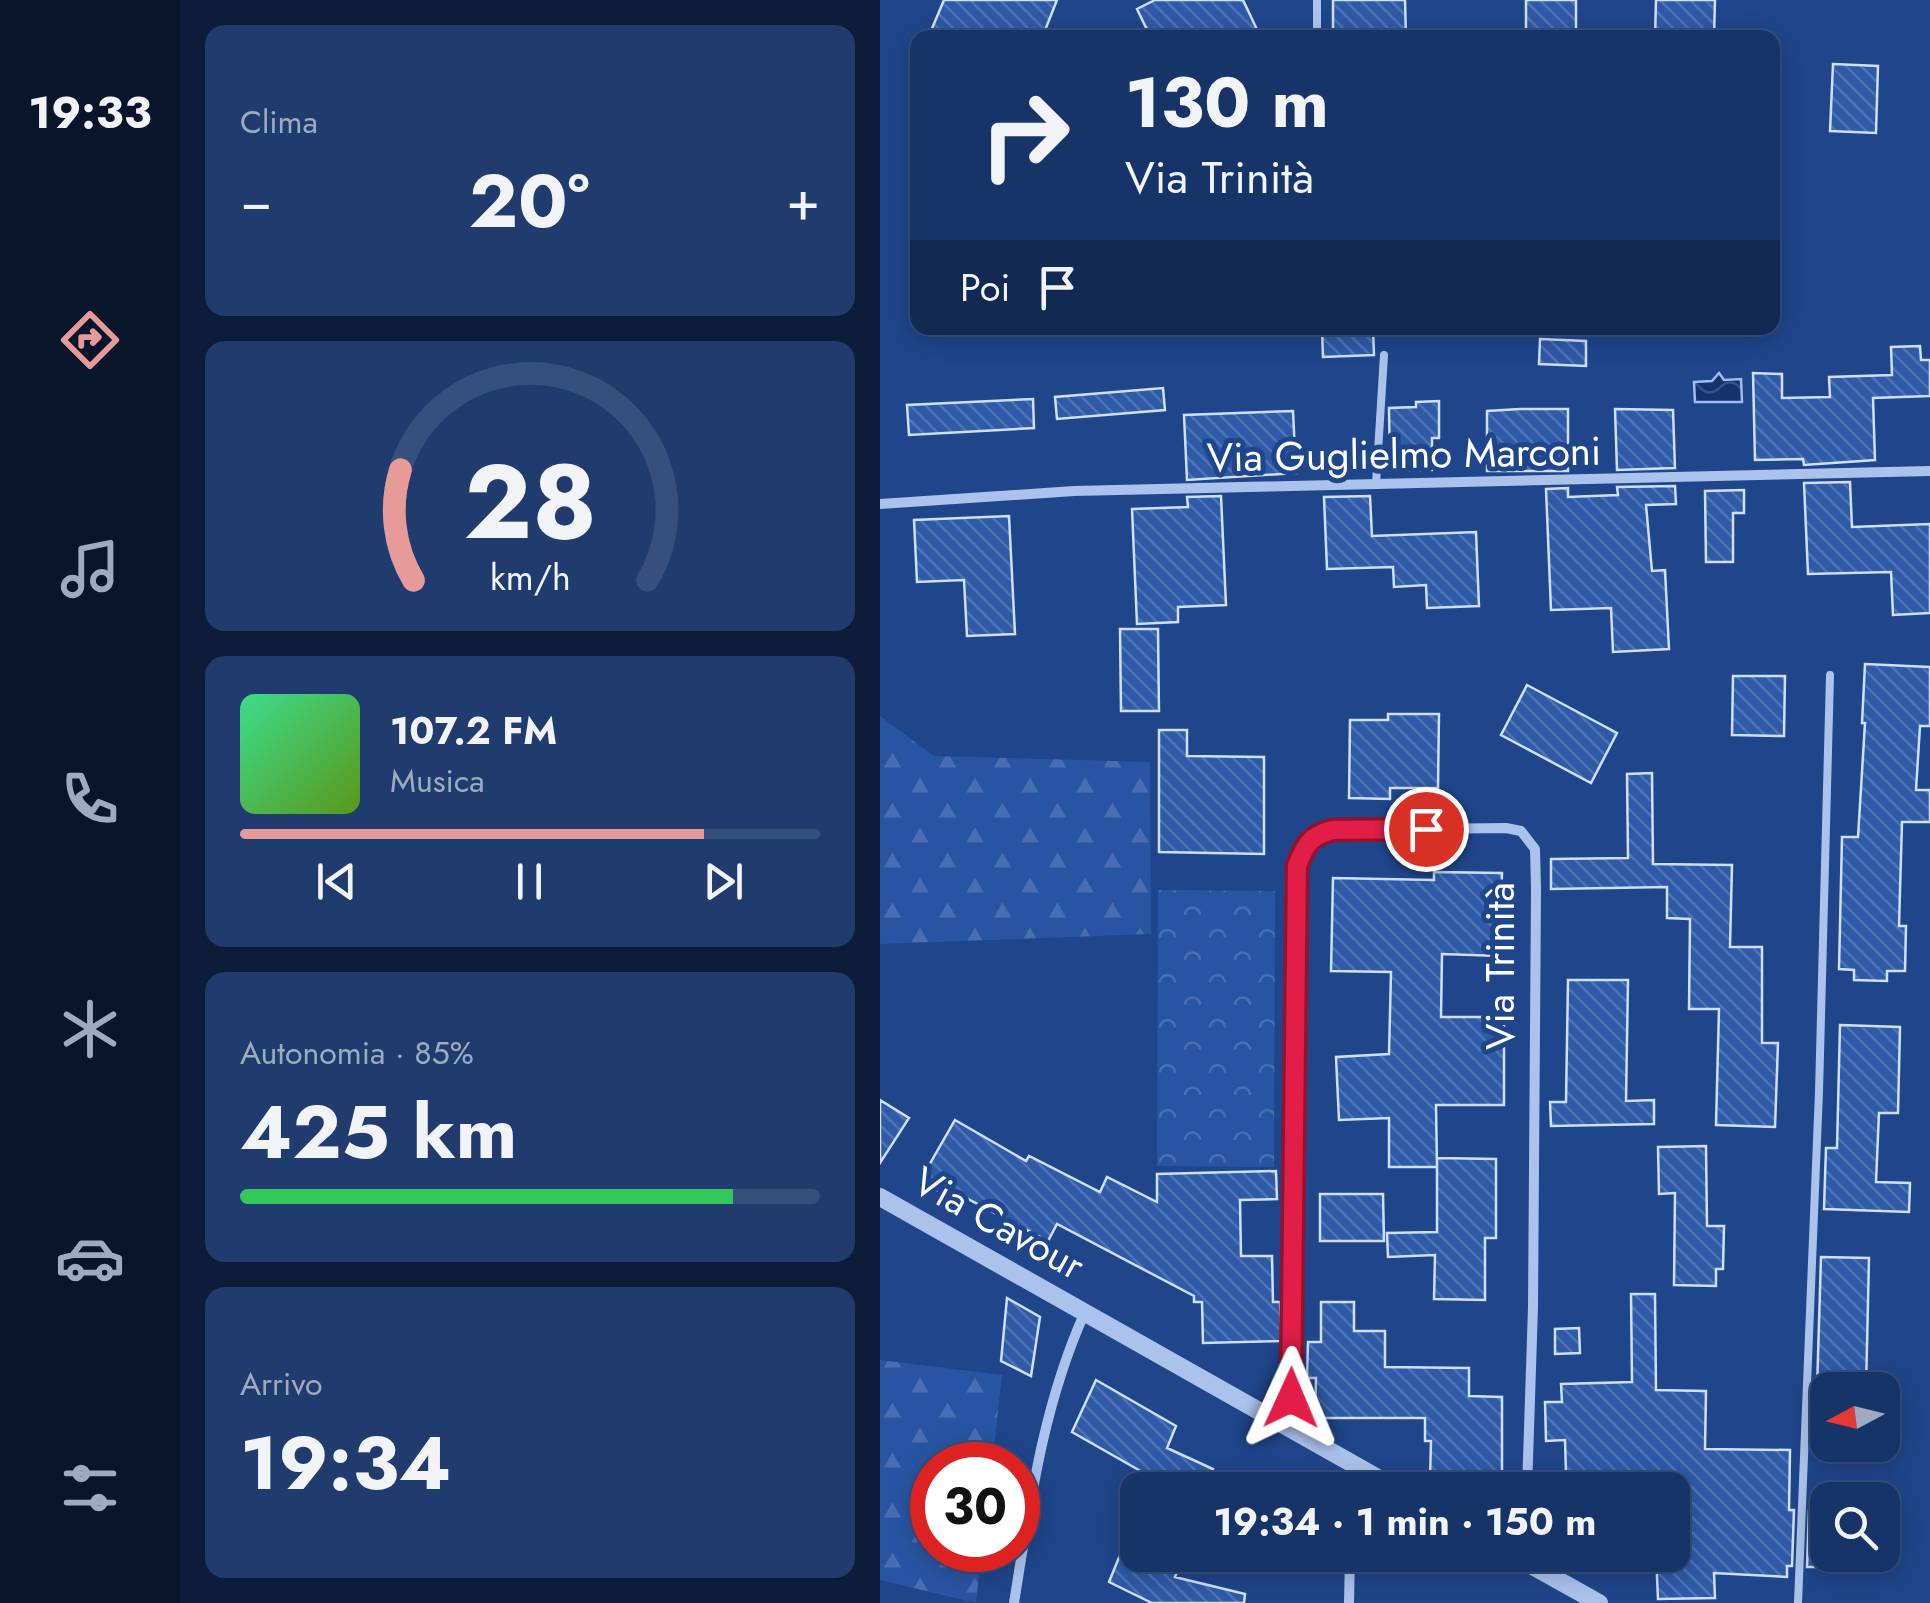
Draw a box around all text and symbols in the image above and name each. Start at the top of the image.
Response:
text: 130 m [1125,52,1329,153]
icon: right [960,70,1090,200]
text: 19:33 [28,80,152,145]
text: Clima [240,99,318,145]
text: Via Trinità [1125,145,1314,210]
text: 20° [469,147,590,255]
text: − [240,161,272,241]
text: + [786,161,820,241]
text: Poi [960,260,1010,315]
icon: arrive [1030,260,1085,315]
icon: directions [55,305,125,375]
street label: Via Guglielmo Marconi [1206,422,1602,486]
text: 28 [463,427,597,577]
icon: music [55,534,125,604]
text: km/h [490,552,570,603]
text: 107.2 FM [390,703,557,758]
text: Musica [390,758,485,804]
icon: phone [55,764,125,834]
pin [1384,787,1469,872]
icon: arrive [1399,802,1454,857]
icon: previous [309,854,364,909]
icon: pause [502,854,557,909]
icon: next [696,854,751,909]
street label: Via Trinità [1471,882,1529,1050]
icon: climate [55,994,125,1064]
text: Autonomia · 85% [240,1030,474,1076]
text: 425 km [240,1078,517,1186]
street label: Via Cavour [903,1152,1096,1294]
icon: car [55,1223,125,1293]
position arrow [1239,1346,1343,1450]
text: Arrivo [240,1361,322,1407]
north arrow [1810,1372,1900,1462]
map controls [1810,1372,1900,1572]
text: 19:34 [240,1409,451,1517]
speed limit sign: 30 [910,1442,1040,1572]
icon: filters [55,1453,125,1523]
button: search [1810,1482,1900,1572]
text: 19:34 · 1 min · 150 m [1213,1494,1597,1549]

